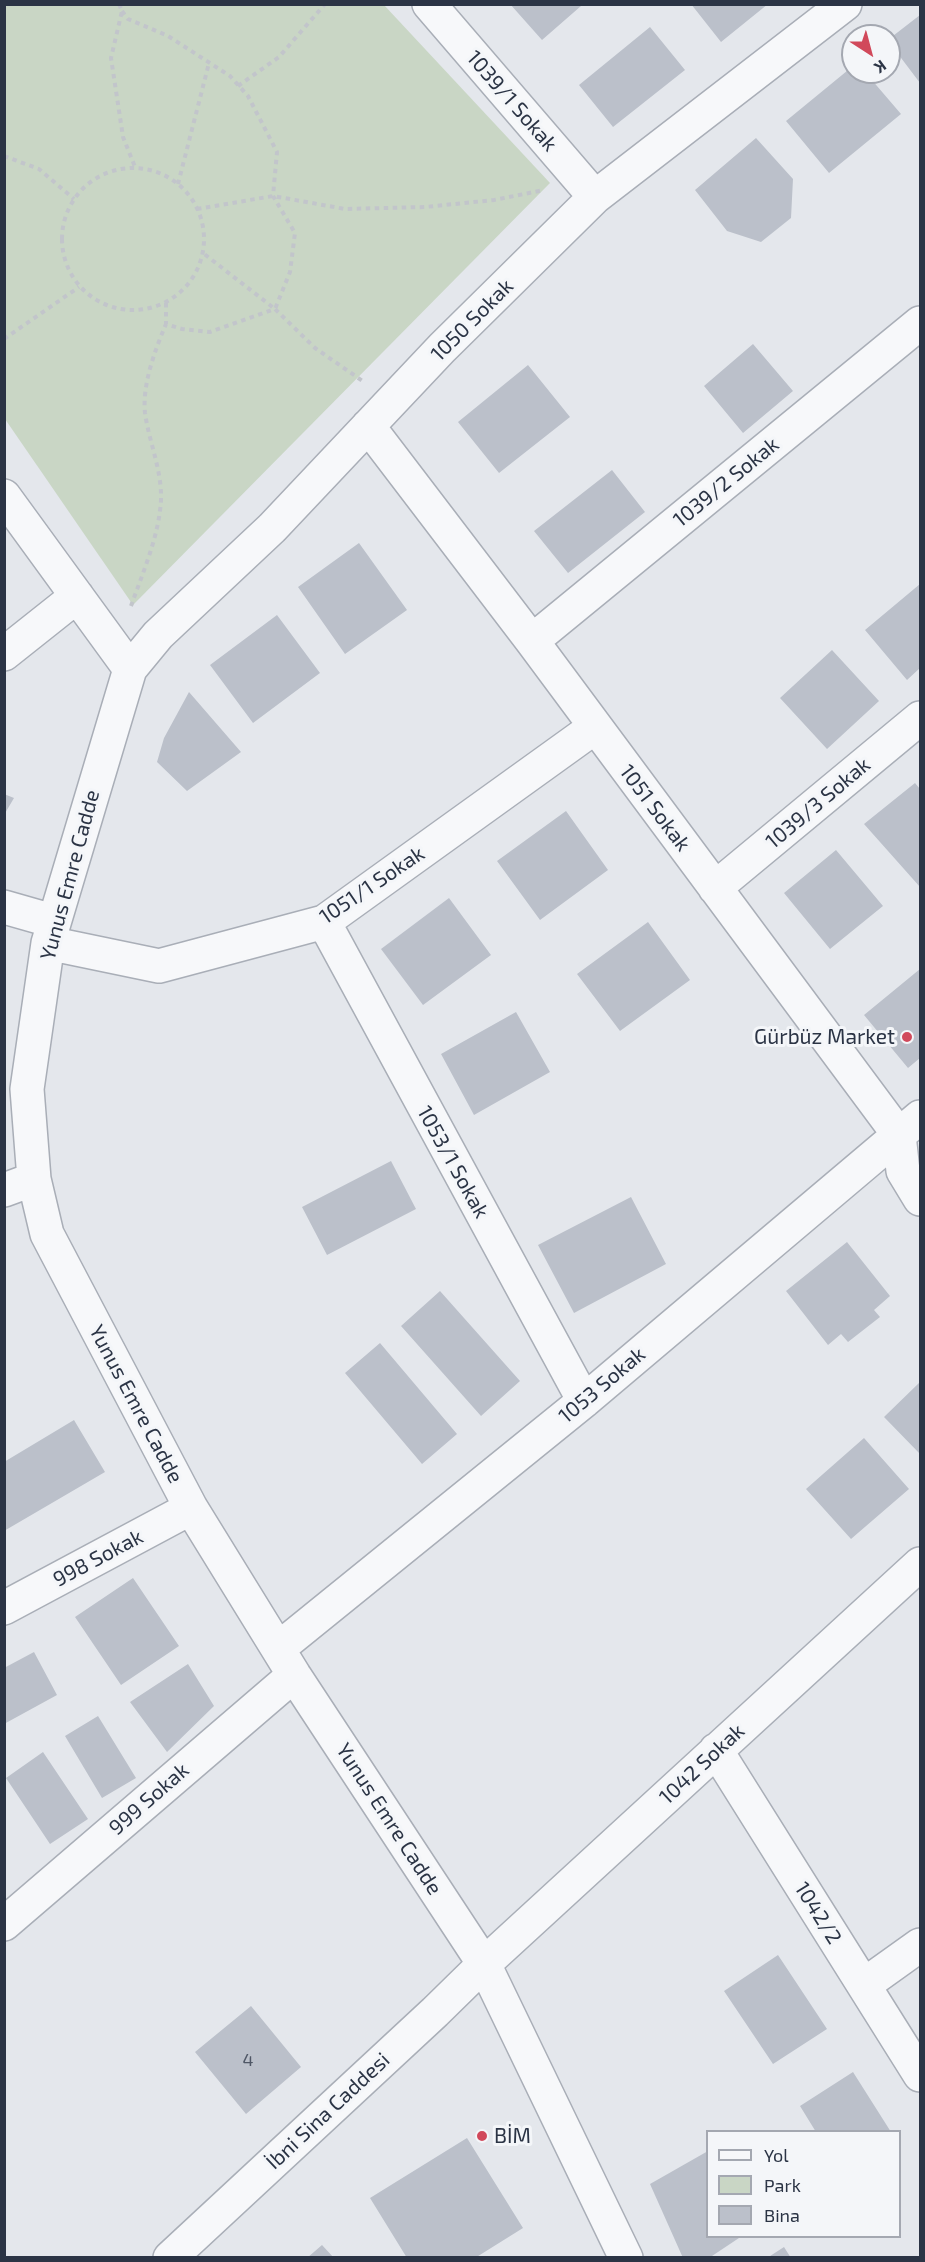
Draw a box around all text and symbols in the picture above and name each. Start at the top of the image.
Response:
north arrow [841,24,901,84]
street label: 1039/1 Sokak [461,45,563,157]
text: K [871,57,890,78]
street label: 1050 Sokak [426,274,518,366]
street label: 1039/2 Sokak [668,432,784,532]
street label: 1039/3 Sokak [761,752,875,854]
street label: 1051 Sokak [614,760,696,856]
street label: Yunus Emre Cadde [35,787,105,963]
street label: 1051/1 Sokak [315,841,429,929]
place label: Gürbüz Market [754,1024,895,1050]
marker: Gürbüz Market [900,1030,914,1044]
street label: 1053/1 Sokak [412,1101,494,1223]
street label: Yunus Emre Cadde [84,1321,188,1487]
street label: 1053 Sokak [554,1342,650,1428]
street label: 998 Sokak [49,1524,147,1592]
street label: 1042 Sokak [654,1718,750,1810]
street label: Yunus Emre Cadde [331,1739,447,1899]
street label: 999 Sokak [104,1758,194,1840]
street label: 1042/2 [789,1877,847,1949]
street label: İbni Sina Caddesi [261,2047,395,2175]
house number: 4 [242,2049,254,2071]
place label: BİM [494,2123,531,2149]
marker: BİM [475,2129,489,2143]
legend [706,2130,901,2238]
text: Yol [764,2144,789,2166]
text: Park [764,2174,801,2196]
text: Bina [764,2204,800,2226]

